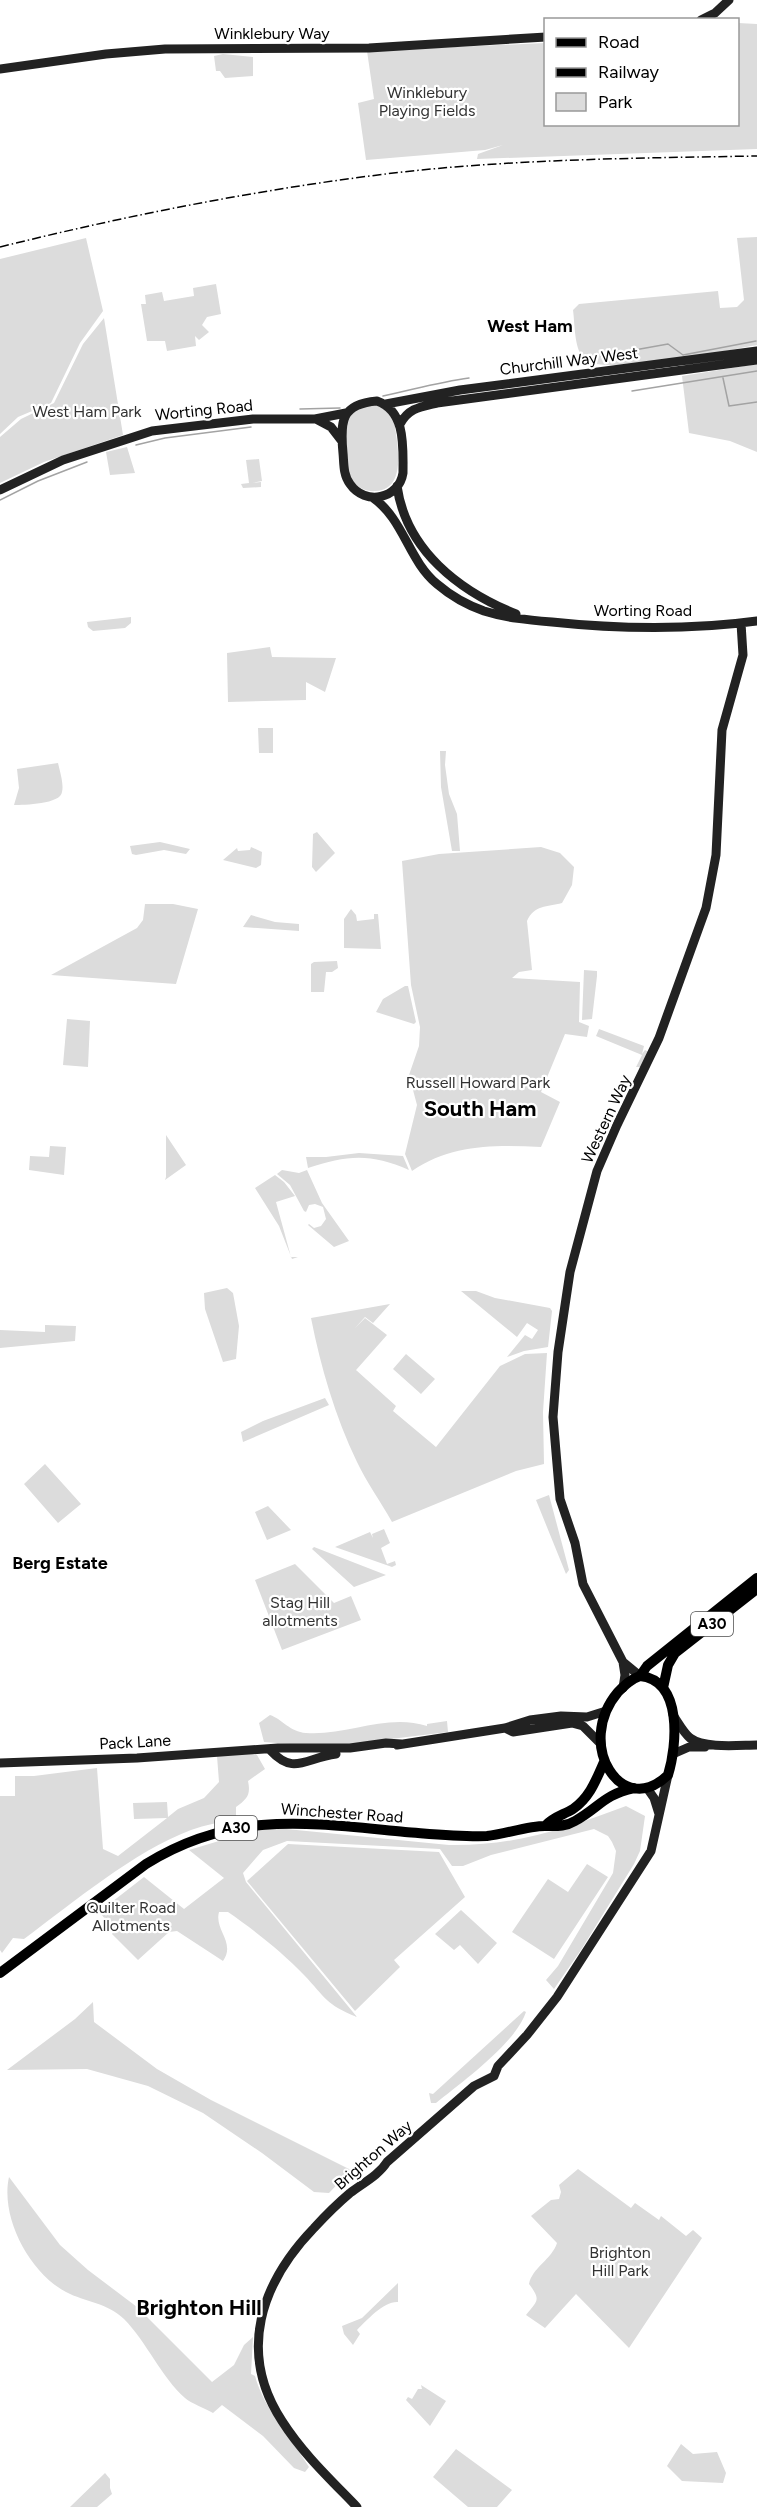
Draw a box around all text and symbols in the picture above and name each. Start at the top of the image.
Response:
legend [544,18,739,126]
street label: Winklebury Way [214,24,330,43]
text: Road [598,31,639,53]
text: Railway [598,61,660,83]
park label: Winklebury Playing Fields [379,83,475,120]
text: Park [598,91,633,113]
district label: West Ham [487,315,573,337]
street label: Churchill Way West [499,343,639,379]
street label: Worting Road [154,395,254,425]
park label: West Ham Park [32,402,142,421]
street label: Worting Road [594,601,692,620]
street label: Western Way [577,1071,635,1166]
park label: Russell Howard Park [406,1073,550,1092]
district label: South Ham [424,1095,536,1122]
district label: Berg Estate [12,1552,108,1574]
park label: Stag Hill allotments [262,1593,338,1630]
road number: A30 [691,1612,733,1636]
street label: Pack Lane [99,1731,172,1753]
street label: Winchester Road [280,1799,404,1827]
road number: A30 [215,1816,257,1840]
park label: Quilter Road Allotments [86,1898,176,1935]
street label: Brighton Way [330,2116,416,2194]
park label: Brighton Hill Park [589,2243,651,2280]
district label: Brighton Hill [136,2294,262,2321]

